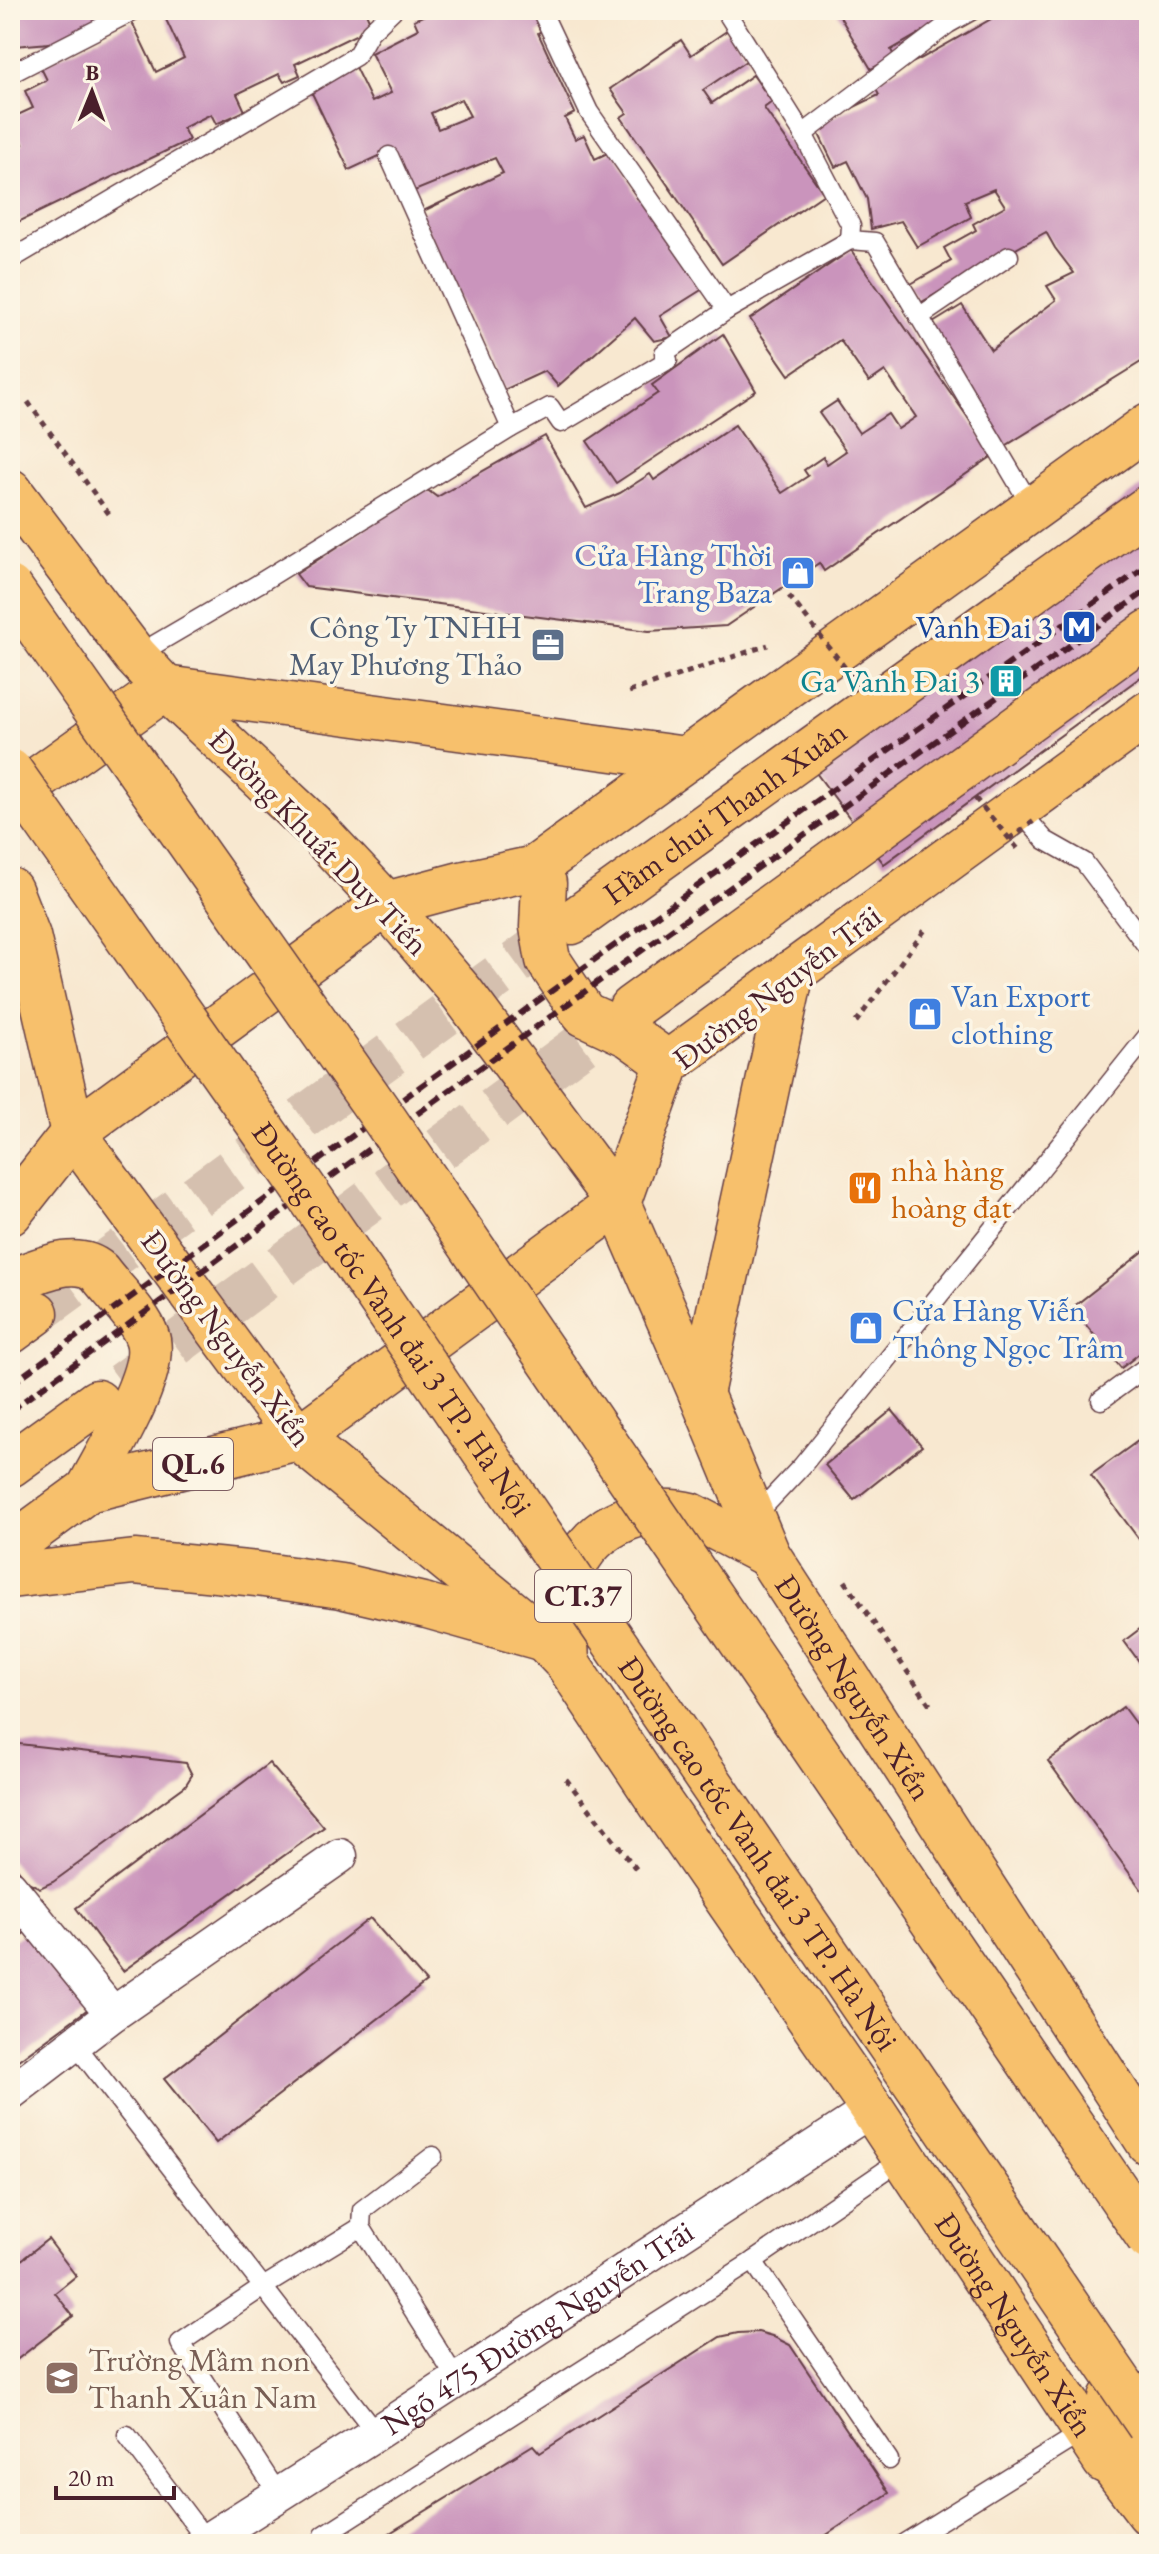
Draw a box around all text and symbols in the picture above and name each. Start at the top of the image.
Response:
north arrow [52,52,132,132]
text: B [85,58,100,87]
place label: Cửa Hàng Thời Trang Baza [574,534,772,613]
shop icon: Cửa Hàng Thời Trang Baza [779,554,817,592]
place label: Công Ty TNHH May Phương Thảo [289,606,522,685]
place label: Vành Đai 3 [916,606,1053,648]
metro station icon: Vành Đai 3 [1060,608,1098,646]
office icon: Công Ty TNHH May Phương Thảo [529,626,567,664]
place label: Ga Vành Đai 3 [800,660,980,702]
building icon: Ga Vành Đai 3 [987,662,1025,700]
street label: Hầm chui Thanh Xuân [595,710,855,914]
street label: Đường Khuất Duy Tiến [200,720,438,965]
street label: Đường Nguyễn Trãi [664,895,890,1079]
place label: Van Export clothing [951,975,1090,1054]
shop icon: Van Export clothing [906,995,944,1033]
street label: Đường cao tốc Vành đai 3 TP. Hà Nội [243,1113,543,1524]
place label: nhà hàng hoàng đạt [891,1149,1012,1228]
restaurant icon: nhà hàng hoàng đạt [846,1169,884,1207]
street label: Đường Nguyễn Xiển [132,1221,322,1455]
place label: Cửa Hàng Viễn Thông Ngọc Trâm [892,1289,1124,1368]
shop icon: Cửa Hàng Viễn Thông Ngọc Trâm [847,1309,885,1347]
road number: QL.6 [153,1438,233,1490]
street label: Đường Nguyễn Xiển [765,1567,942,1808]
road number: CT.37 [535,1570,631,1622]
street label: Đường cao tốc Vành đai 3 TP. Hà Nội [609,1648,908,2059]
street label: Đường Nguyễn Xiển [925,2205,1104,2445]
street label: Ngõ 475 Đường Nguyễn Trãi [373,2210,702,2445]
place label: Trường Mầm non Thanh Xuân Nam [88,2339,317,2418]
school or university icon: Trường Mầm non Thanh Xuân Nam [43,2359,81,2397]
scale bar [56,2450,174,2500]
text: 20 m [68,2462,115,2493]

